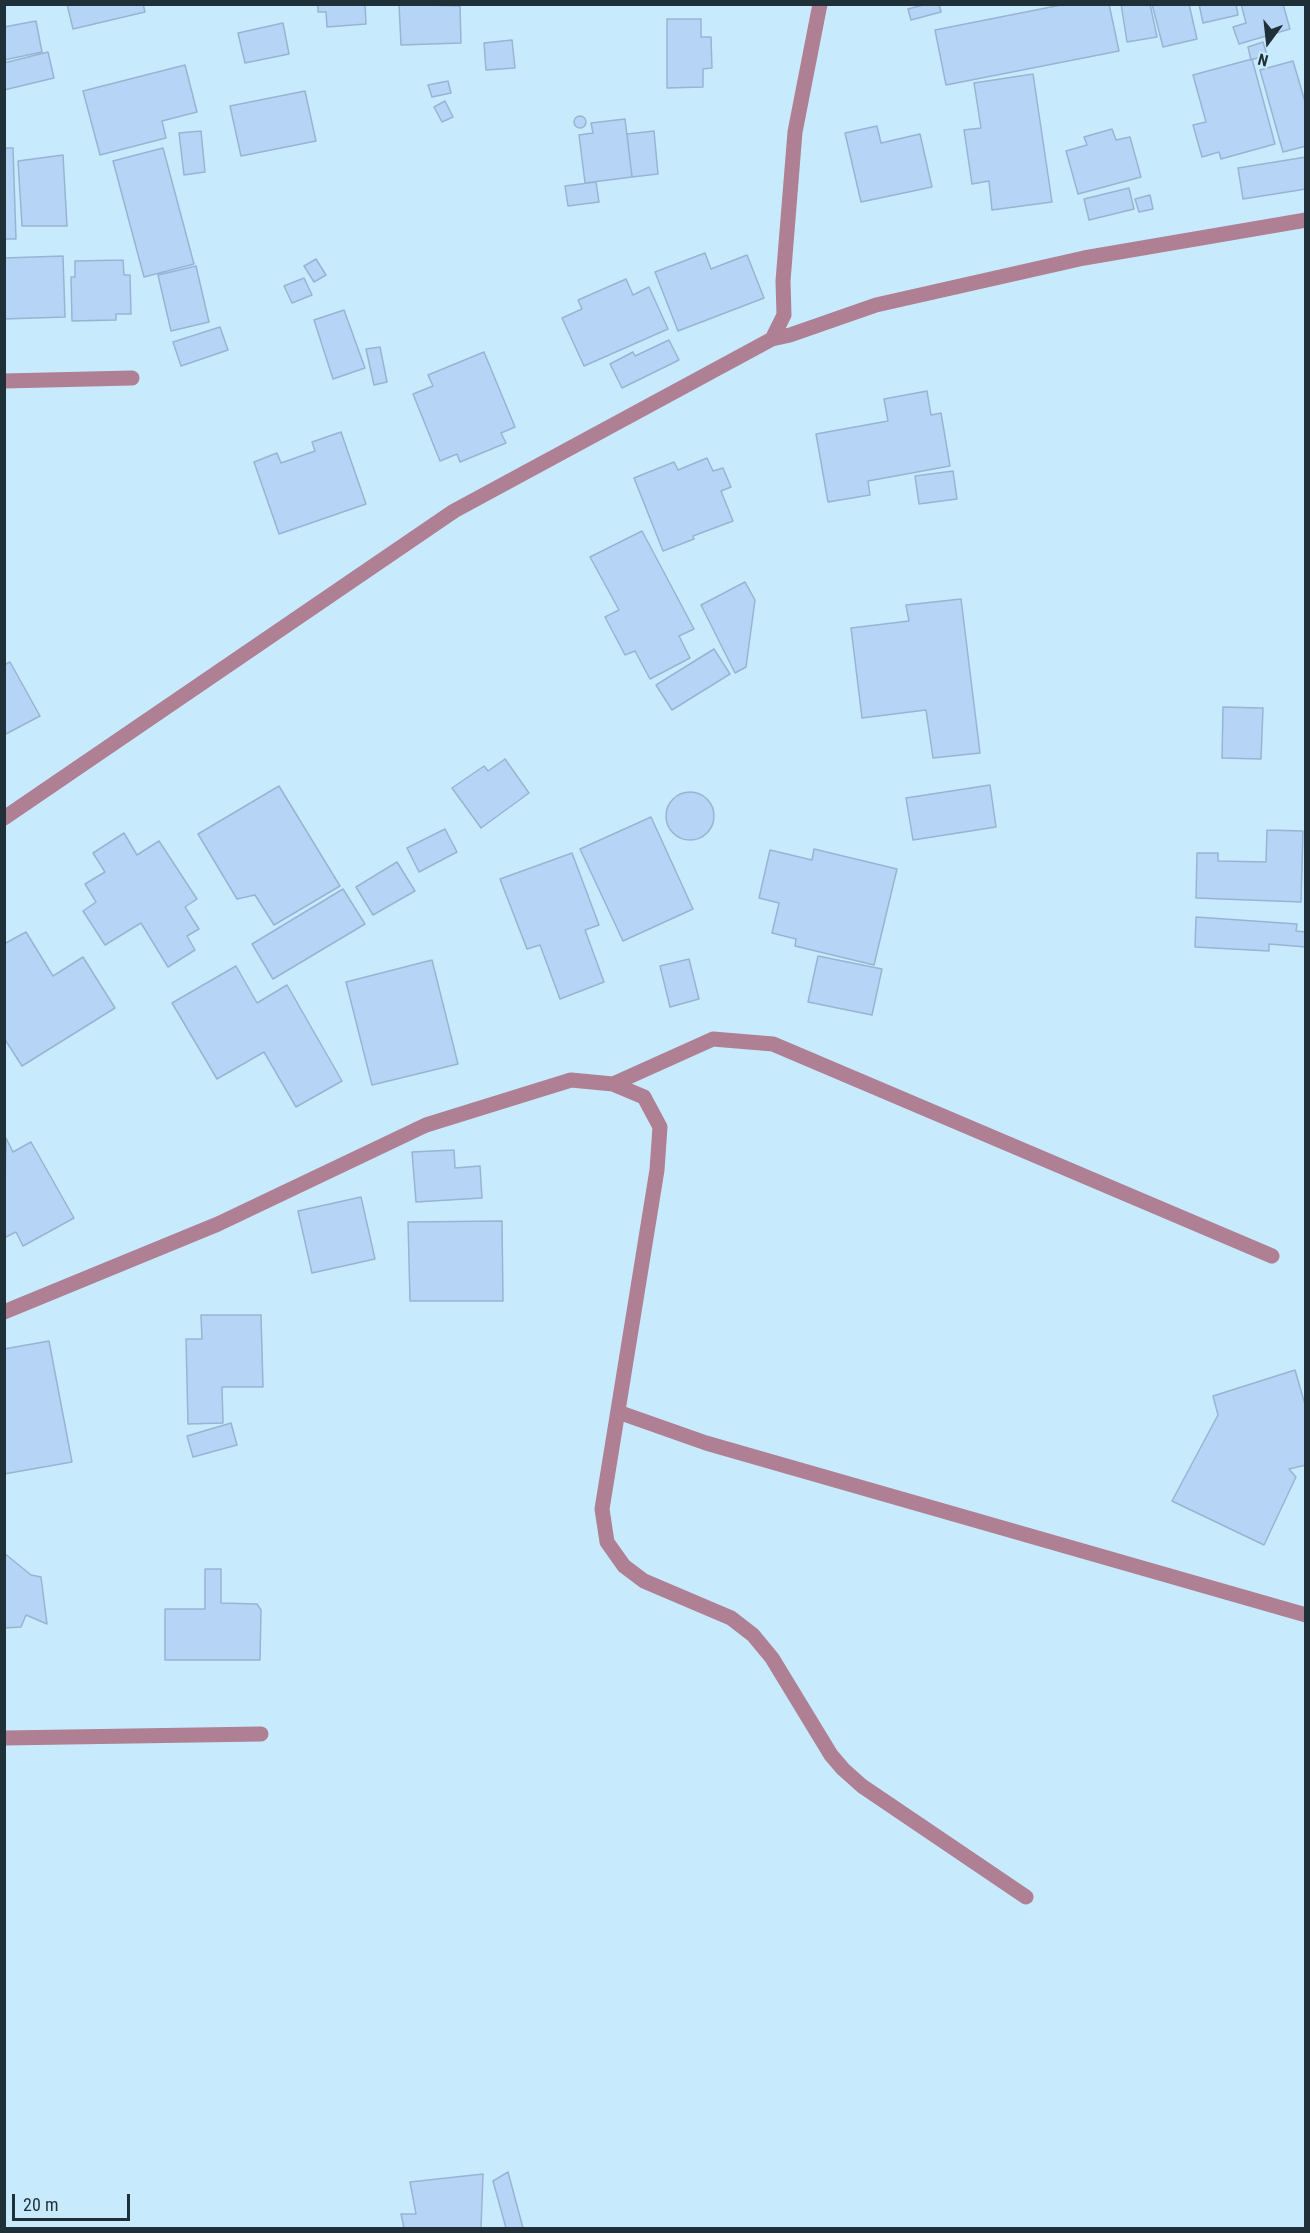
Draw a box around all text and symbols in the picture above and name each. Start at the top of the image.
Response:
north arrow [1238,12,1298,72]
text: N [1256,49,1270,70]
scale bar [15,2182,134,2220]
text: 20 m [23,2194,58,2215]

